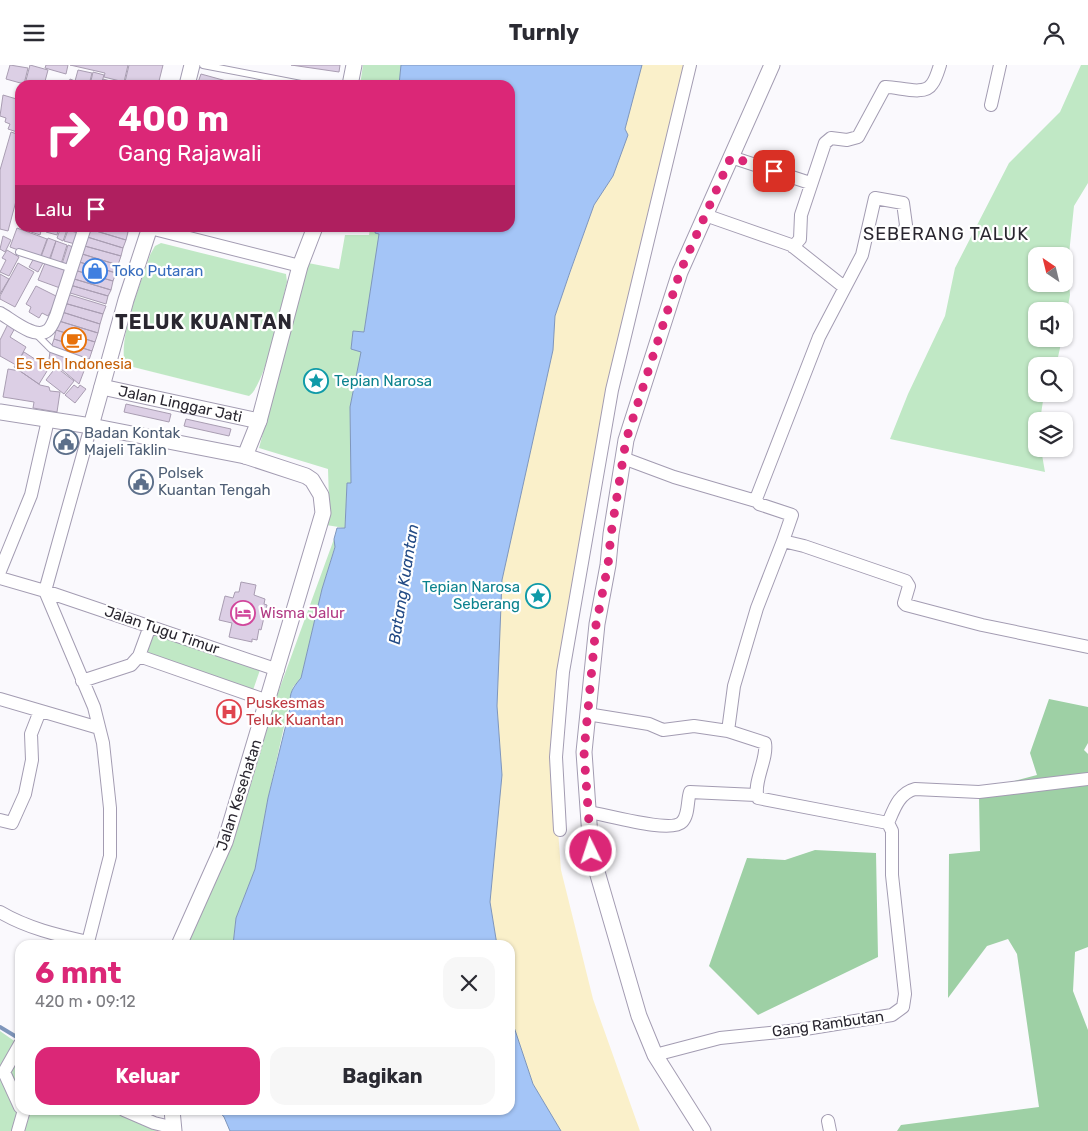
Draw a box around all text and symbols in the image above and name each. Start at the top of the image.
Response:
icon: menu [20,19,48,47]
text: Turnly [509,19,579,46]
icon: person [1040,19,1068,47]
text: 400 m [118,98,229,140]
icon: right [35,100,100,165]
text: Gang Rajawali [118,140,262,167]
pin [753,150,795,192]
icon: arrive [760,157,788,185]
icon: arrive [82,195,110,223]
text: Lalu [35,198,72,221]
district label: SEBERANG TALUK [863,223,1029,245]
north arrow [1028,247,1072,293]
map controls [1028,247,1073,457]
shop icon: Toko Putaran [82,258,108,284]
place label: Toko Putaran [112,262,203,280]
button: sound [1028,302,1073,347]
district label: TELUK KUANTAN [115,310,293,334]
cafe icon: Es Teh Indonesia [61,327,87,353]
place label: Es Teh Indonesia [16,355,132,373]
button: search [1028,357,1073,402]
place icon: Tepian Narosa [303,368,329,394]
place label: Tepian Narosa [334,372,432,390]
street label: Jalan Linggar Jati [117,382,244,426]
button: layers [1028,412,1073,457]
place label: Badan Kontak Majeli Taklin [84,424,181,459]
public building icon: Badan Kontak Majeli Taklin [53,429,79,455]
place label: Polsek Kuantan Tengah [158,464,271,499]
public building icon: Polsek Kuantan Tengah [128,469,154,495]
water label: Batang Kuantan [385,522,422,646]
place label: Tepian Narosa Seberang [422,578,520,613]
place icon: Tepian Narosa Seberang [525,583,551,609]
hotel icon: Wisma Jalur [230,600,256,626]
street label: Jalan Tugu Timur [102,602,222,658]
place label: Wisma Jalur [260,604,345,622]
place label: Puskesmas Teluk Kuantan [246,694,344,729]
hospital icon: Puskesmas Teluk Kuantan [216,699,242,725]
street label: Jalan Kesehatan [213,737,265,853]
position arrow [564,824,616,876]
text: 6 mnt [35,955,122,991]
button: close [443,957,495,1009]
text: 420 m · 09:12 [35,992,136,1011]
street label: Gang Rambutan [771,1007,885,1041]
button: Keluar [35,1047,260,1105]
button: Bagikan [270,1047,495,1105]

